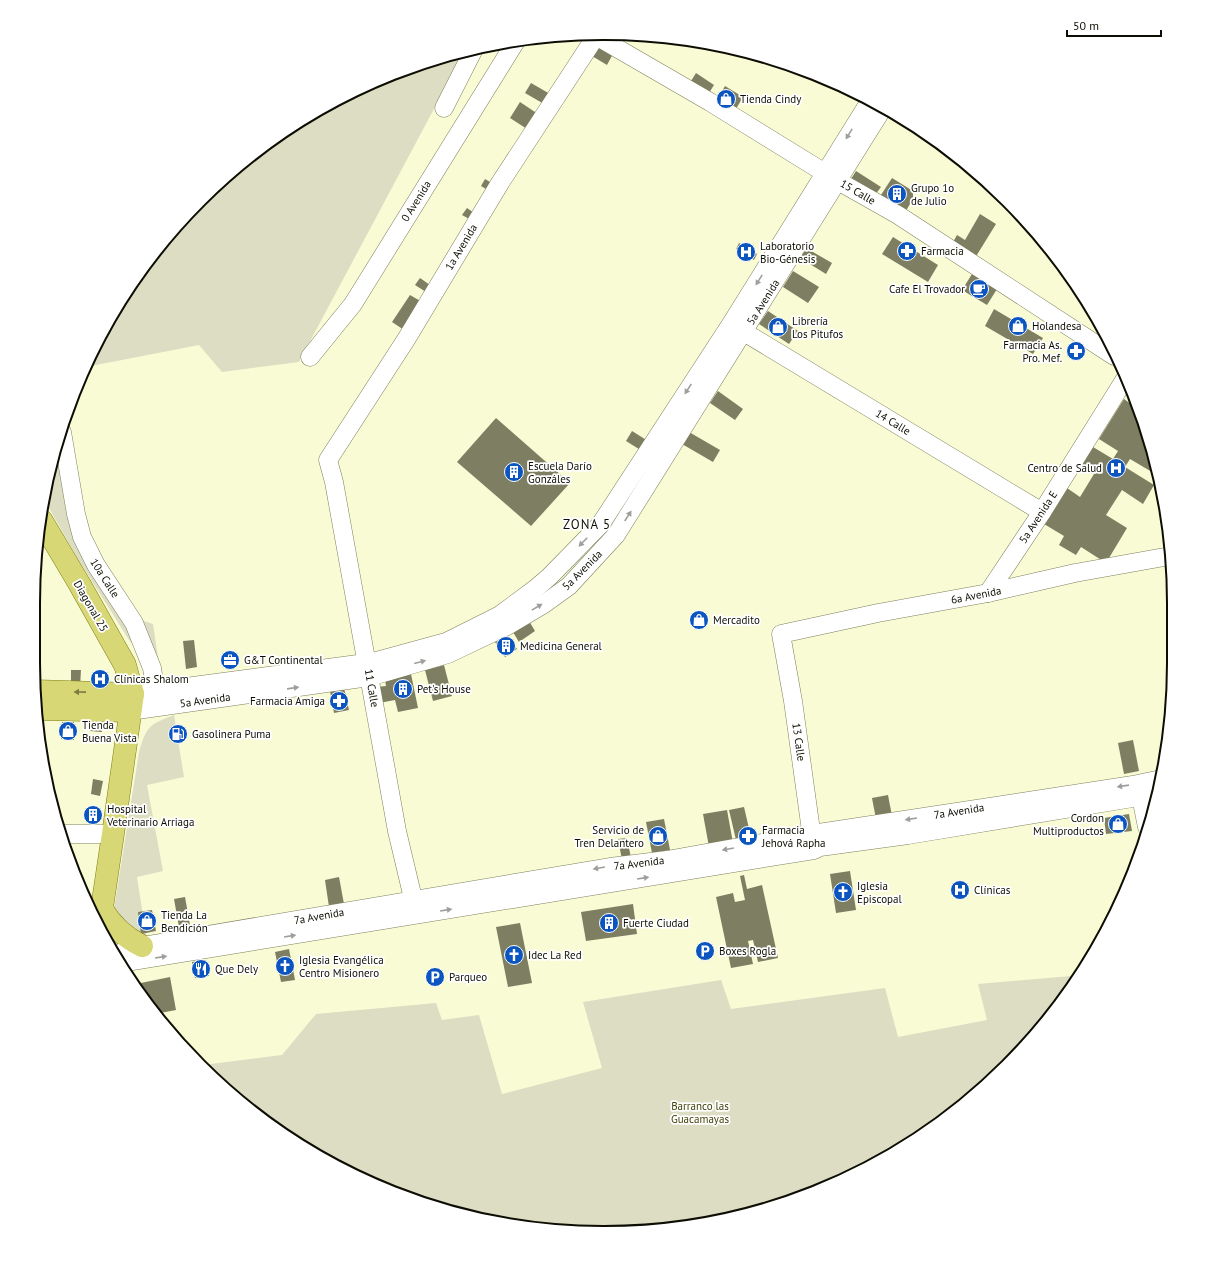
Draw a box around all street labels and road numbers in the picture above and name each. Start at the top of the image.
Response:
street label: 15 Calle [838,176,879,208]
street label: 0 Avenida [398,178,434,224]
street label: 1a Avenida [442,221,480,273]
street label: 5a Avenida [743,277,783,327]
street label: 14 Calle [873,406,913,438]
street label: 5a Avenida E [1016,488,1060,546]
street label: 5a Avenida [559,547,605,593]
street label: 10a Calle [87,556,123,601]
street label: Diagonal 25 [71,578,111,634]
street label: 6a Avenida [950,583,1002,607]
street label: 11 Calle [362,668,382,709]
street label: 5a Avenida [179,690,231,710]
street label: 13 Calle [789,722,809,762]
street label: 7a Avenida [933,800,985,822]
street label: 7a Avenida [613,853,665,873]
street label: 7a Avenida [293,905,345,927]

